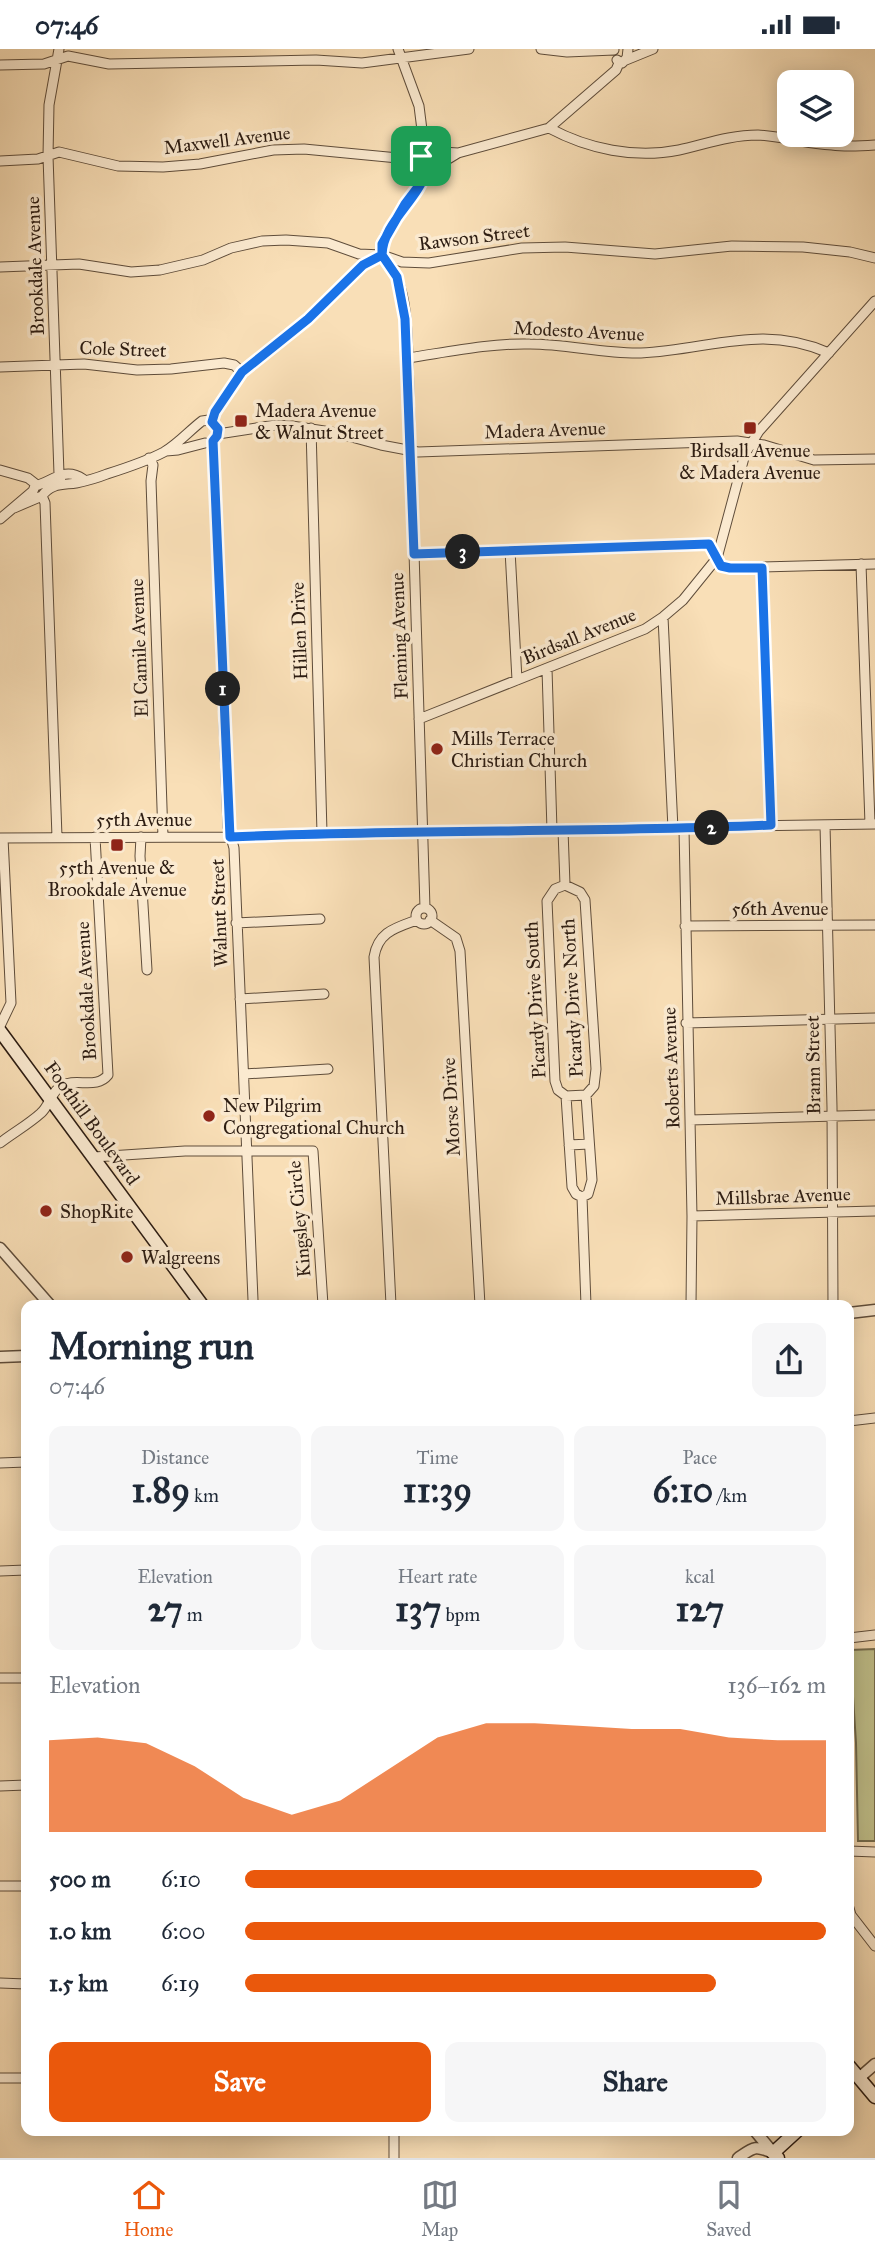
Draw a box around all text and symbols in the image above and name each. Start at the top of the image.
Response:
text: 07:46 [35,9,98,41]
map controls [777,70,854,147]
button: layers [777,70,854,147]
street label: Maxwell Avenue [162,121,292,159]
pin [391,126,451,186]
icon: arrive [402,137,440,175]
street label: Brookdale Avenue [21,196,49,336]
street label: Rawson Street [417,219,531,255]
street label: Modesto Avenue [513,316,645,346]
street label: Cole Street [79,336,167,362]
place label: Madera Avenue & Walnut Street [255,399,384,444]
marker: Madera Avenue & Walnut Street [233,413,249,429]
street label: Madera Avenue [484,416,606,444]
marker: Birdsall Avenue & Madera Avenue [742,420,758,436]
place label: Birdsall Avenue & Madera Avenue [679,439,821,484]
pin: 3 [446,535,480,569]
text: 3 [459,540,466,563]
street label: Fleming Avenue [385,572,414,700]
street label: El Camile Avenue [125,578,153,718]
street label: Hillen Drive [286,581,312,680]
street label: Birdsall Avenue [519,603,639,669]
pin: 1 [206,671,241,707]
text: 1 [219,677,226,700]
place label: Mills Terrace Christian Church [451,727,588,772]
marker: Mills Terrace Christian Church [429,741,445,757]
street label: 55th Avenue [96,808,192,831]
pin: 2 [694,811,730,845]
text: 2 [707,816,716,839]
marker: 55th Avenue & Brookdale Avenue [109,837,125,853]
place label: 55th Avenue & Brookdale Avenue [47,856,187,901]
street label: Walnut Street [206,858,232,968]
street label: 56th Avenue [732,897,829,920]
street label: Picardy Drive North [556,917,588,1078]
street label: Picardy Drive South [519,920,551,1079]
street label: Brookdale Avenue [71,921,101,1061]
street label: Roberts Avenue [657,1007,685,1129]
street label: Brann Street [801,1015,825,1115]
street label: Foothill Boulevard [39,1057,145,1190]
street label: Morse Drive [437,1057,465,1157]
place label: New Pilgrim Congregational Church [223,1094,405,1140]
marker: New Pilgrim Congregational Church [201,1108,217,1124]
street label: Kingsley Circle [282,1160,317,1278]
street label: Millsbrae Avenue [715,1182,851,1210]
place label: ShopRite [60,1200,134,1223]
marker: ShopRite [38,1203,54,1219]
place label: Walgreens [141,1246,220,1270]
marker: Walgreens [119,1249,135,1265]
text: Morning run [49,1323,254,1369]
button: share [752,1323,826,1397]
text: 07:46 [49,1372,105,1400]
text: Distance [141,1446,209,1469]
text: Time [416,1446,459,1469]
text: Pace [683,1446,717,1469]
text: 1.89 [131,1469,190,1512]
text: 11:39 [403,1469,472,1512]
text: 6:10 [652,1469,713,1512]
text: km [190,1484,219,1507]
text: /km [713,1484,747,1507]
text: Elevation [137,1565,213,1588]
text: Heart rate [398,1565,477,1588]
text: kcal [685,1565,715,1588]
text: 27 [148,1588,183,1631]
text: 137 [395,1588,441,1631]
text: 127 [675,1588,724,1631]
text: m [183,1603,203,1626]
text: bpm [441,1603,480,1626]
text: Elevation [49,1671,140,1699]
text: 136–162 m [727,1671,826,1699]
text: 500 m [49,1865,111,1893]
text: 6:10 [161,1865,201,1893]
text: 1.0 km [49,1917,111,1945]
text: 6:00 [161,1917,205,1945]
text: 1.5 km [49,1969,108,1997]
text: 6:19 [161,1969,200,1997]
button: Save [49,2042,431,2122]
button: Share [445,2042,826,2122]
tab: Home [124,2176,173,2241]
tab: Map [421,2176,459,2241]
tab: Saved [706,2176,751,2241]

